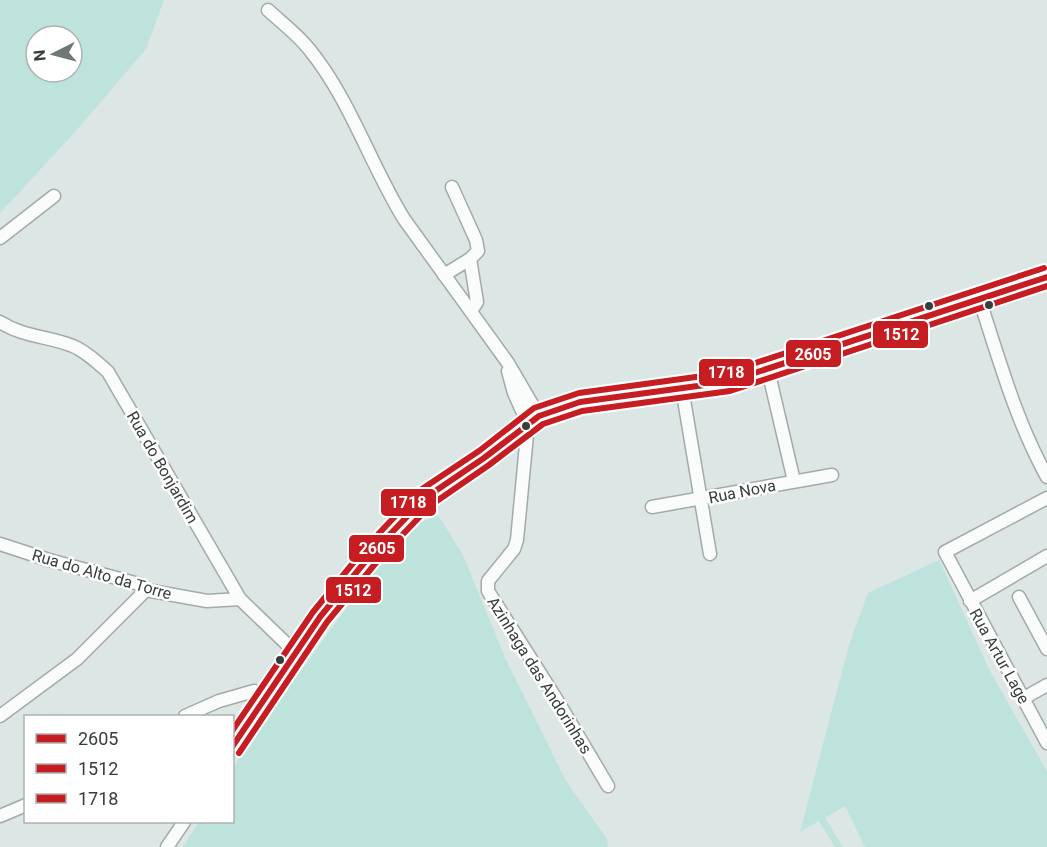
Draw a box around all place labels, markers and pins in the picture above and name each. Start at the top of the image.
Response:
unlabelled marker [983,299,995,311]
unlabelled marker [923,300,935,312]
unlabelled marker [520,420,532,432]
unlabelled marker [274,654,286,666]

